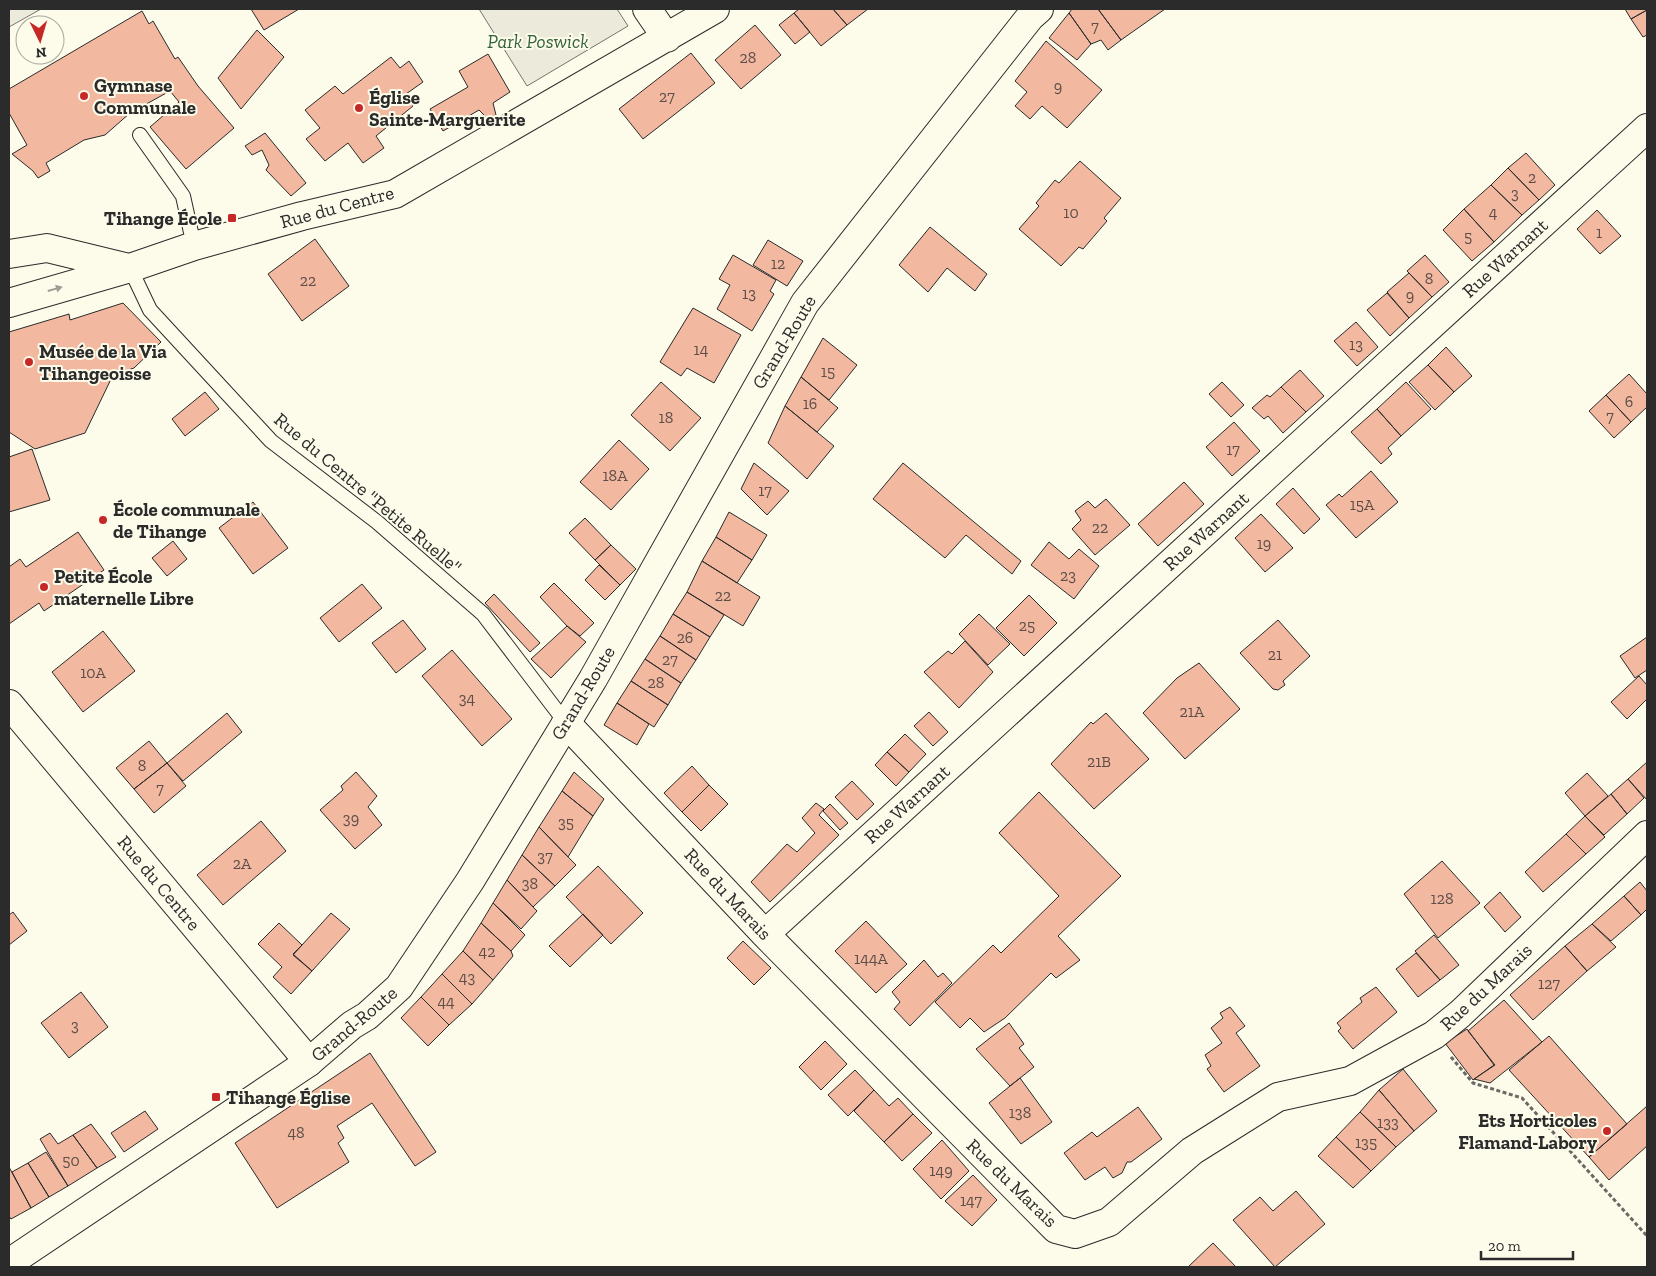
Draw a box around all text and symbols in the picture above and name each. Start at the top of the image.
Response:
north arrow [15,15,65,65]
house number: 7 [1091,17,1099,36]
park label: Park Poswick [487,30,589,53]
text: N [35,44,47,61]
house number: 28 [740,48,756,67]
place label: Gymnase Communale [94,74,196,119]
house number: 9 [1054,77,1062,96]
place label: Église Sainte-Marguerite [369,86,525,131]
house number: 27 [659,87,675,106]
marker: Gymnase Communale [78,90,90,102]
marker: Église Sainte-Marguerite [353,102,365,114]
house number: 2 [1528,168,1536,187]
street label: Rue du Centre [277,181,397,233]
house number: 3 [1511,184,1519,203]
house number: 10 [1063,203,1079,222]
house number: 4 [1489,203,1498,222]
place label: Tihange École [104,207,222,230]
marker: Tihange École [226,212,238,224]
street label: Rue Warnant [1458,214,1552,302]
house number: 1 [1596,223,1602,242]
house number: 5 [1464,227,1472,246]
house number: 12 [771,254,785,273]
house number: 8 [1425,269,1433,288]
house number: 22 [300,271,316,290]
house number: 13 [742,284,756,303]
one-way arrow [48,285,63,293]
house number: 9 [1406,286,1414,305]
street label: Grand-Route [747,291,821,393]
house number: 13 [1349,335,1363,354]
place label: Musée de la Via Tihangeoisse [39,340,167,385]
house number: 14 [694,340,709,359]
marker: Musée de la Via Tihangeoisse [23,356,35,368]
house number: 15 [821,362,835,381]
house number: 6 [1625,392,1633,411]
house number: 16 [803,394,817,413]
house number: 7 [1606,407,1614,426]
street label: Rue du Centre "Petite Ruelle" [270,408,466,578]
house number: 18 [659,408,673,427]
house number: 17 [1226,440,1240,459]
house number: 18A [602,466,628,485]
house number: 17 [758,481,772,500]
street label: Rue Warnant [1159,487,1253,575]
house number: 15A [1350,495,1375,514]
place label: École communale de Tihange [113,498,260,543]
marker: École communale de Tihange [97,514,109,526]
house number: 22 [1092,518,1108,537]
house number: 19 [1257,534,1271,553]
place label: Petite École maternelle Libre [54,565,194,610]
house number: 23 [1060,566,1076,585]
marker: Petite École maternelle Libre [38,581,50,593]
house number: 22 [715,586,731,605]
house number: 25 [1019,616,1035,635]
house number: 26 [677,628,693,647]
street label: Grand-Route [546,642,620,744]
house number: 21 [1268,645,1282,664]
house number: 27 [662,650,678,669]
house number: 10A [80,663,106,682]
house number: 28 [648,673,664,692]
house number: 34 [459,689,476,708]
house number: 21A [1180,702,1205,721]
house number: 21B [1087,752,1111,771]
house number: 8 [138,756,146,775]
street label: Rue Warnant [860,760,954,848]
house number: 7 [156,779,164,798]
house number: 39 [343,809,359,828]
house number: 35 [558,813,574,832]
street label: Rue du Centre [113,831,205,935]
street label: Rue du Marais [679,843,777,945]
house number: 37 [537,847,553,866]
house number: 2A [233,854,252,873]
house number: 38 [522,874,538,893]
house number: 128 [1430,889,1454,908]
street label: Rue du Marais [1435,938,1537,1036]
house number: 42 [479,942,495,961]
house number: 144A [854,949,889,968]
house number: 43 [459,968,475,987]
house number: 127 [1538,974,1560,993]
street label: Grand-Route [306,981,402,1067]
house number: 44 [437,992,455,1011]
house number: 3 [71,1016,79,1035]
place label: Tihange Église [226,1086,351,1109]
marker: Tihange Église [210,1091,222,1103]
house number: 138 [1009,1103,1031,1122]
place label: Ets Horticoles Flamand-Labory [1458,1109,1597,1154]
house number: 133 [1377,1113,1399,1132]
house number: 48 [287,1123,305,1142]
marker: Ets Horticoles Flamand-Labory [1601,1125,1613,1137]
house number: 135 [1355,1133,1377,1152]
street label: Rue du Marais [962,1134,1062,1232]
house number: 50 [62,1151,80,1170]
house number: 149 [929,1161,953,1180]
house number: 147 [960,1191,982,1210]
scale bar [1481,1228,1574,1260]
text: 20 m [1488,1237,1521,1255]

